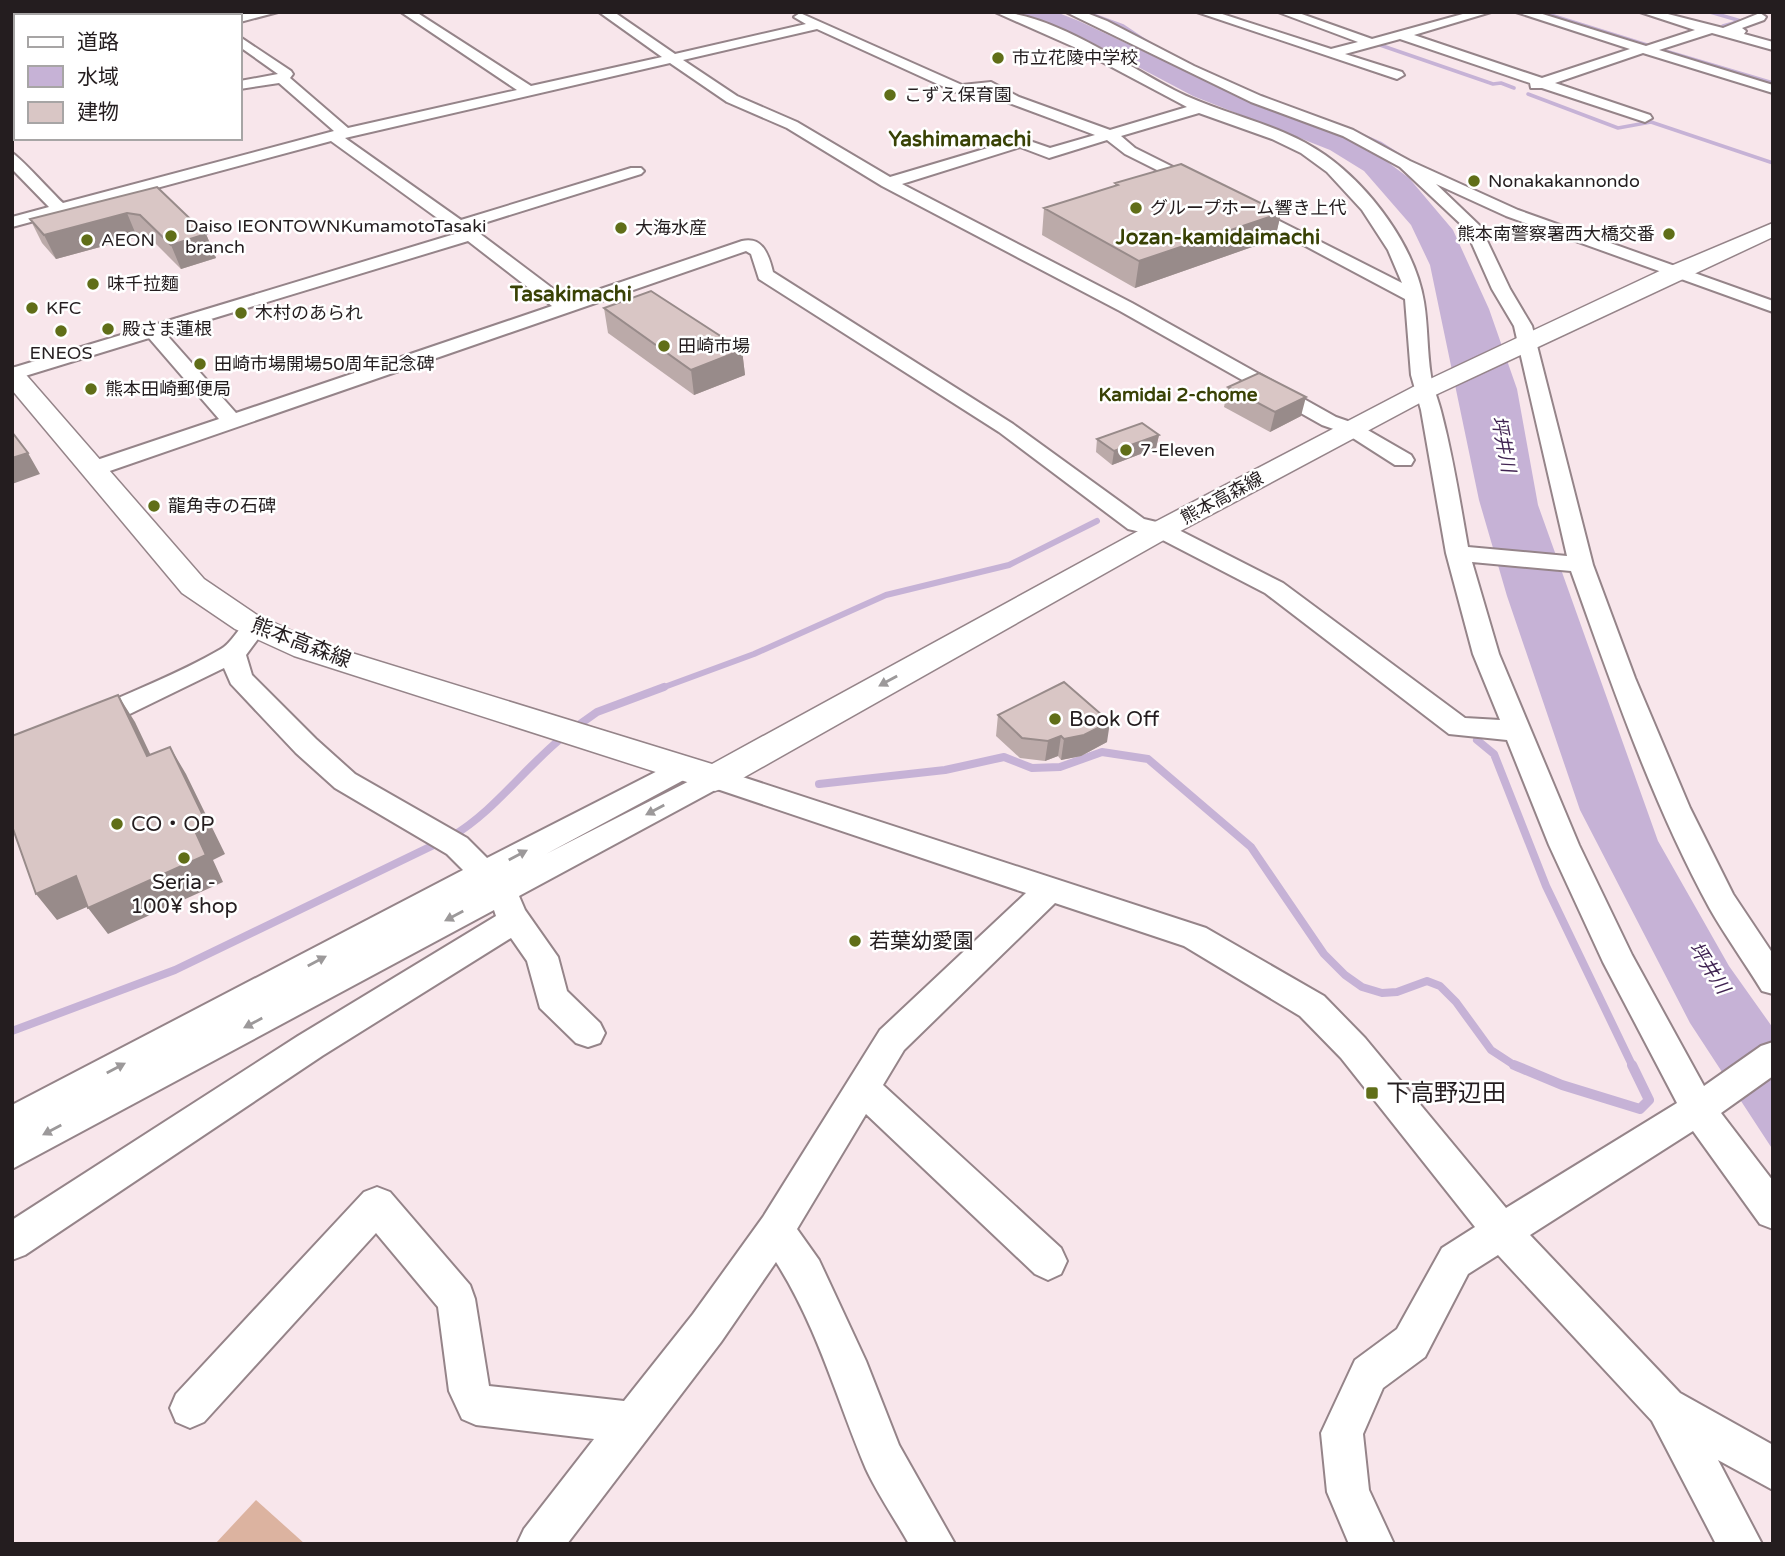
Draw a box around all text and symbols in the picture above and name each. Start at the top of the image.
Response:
legend [14,14,242,140]
text: 道路 [77,30,119,55]
place label: 市立花陵中学校 [1012,47,1138,69]
marker: 市立花陵中学校 [990,50,1006,66]
text: 水域 [77,65,119,90]
place label: こずえ保育園 [904,84,1012,106]
marker: こずえ保育園 [882,87,898,103]
text: 建物 [77,100,119,125]
district label: Yashimamachi [889,127,1032,152]
place label: Nonakakannondo [1488,170,1640,192]
marker: Nonakakannondo [1466,173,1482,189]
place label: グループホーム響き上代 [1150,197,1346,219]
marker: グループホーム響き上代 [1128,200,1144,216]
place label: Daiso IEONTOWNKumamotoTasaki branch [185,215,486,258]
place label: 大海水産 [635,217,707,239]
marker: 大海水産 [613,220,629,236]
place label: 熊本南警察署西大橋交番 [1457,223,1655,245]
district label: Jozan-kamidaimachi [1115,225,1320,250]
marker: 熊本南警察署西大橋交番 [1661,226,1677,242]
marker: Daiso IEONTOWNKumamotoTasaki branch [163,228,179,244]
place label: AEON [101,229,155,251]
marker: AEON [79,232,95,248]
place label: 味千拉麵 [107,273,179,295]
marker: 味千拉麵 [85,276,101,292]
district label: Tasakimachi [509,282,632,307]
place label: KFC [46,297,81,319]
marker: KFC [24,300,40,316]
place label: 木村のあられ [255,302,363,324]
marker: 木村のあられ [233,305,249,321]
place label: 殿さま蓮根 [122,318,212,340]
marker: 殿さま蓮根 [100,321,116,337]
marker: ENEOS [53,323,69,339]
place label: 田崎市場 [678,335,750,357]
marker: 田崎市場 [656,338,672,354]
place label: ENEOS [30,342,93,364]
place label: 田崎市場開場50周年記念碑 [214,353,435,375]
marker: 田崎市場開場50周年記念碑 [192,356,208,372]
place label: 熊本田崎郵便局 [105,378,231,400]
marker: 熊本田崎郵便局 [83,381,99,397]
district label: Kamidai 2-chome [1098,384,1258,406]
water label: 坪井川 [1487,414,1520,476]
place label: 7-Eleven [1140,439,1215,461]
marker: 7-Eleven [1118,442,1134,458]
street label: 熊本高森線 [1177,467,1267,529]
place label: 龍角寺の石碑 [168,495,276,517]
marker: 龍角寺の石碑 [146,498,162,514]
street label: 熊本高森線 [248,613,354,673]
one-way arrow [879,675,898,687]
place label: Book Off [1069,707,1160,732]
marker: Book Off [1047,711,1063,727]
one-way arrow [645,804,665,816]
place label: CO・OP [131,812,214,837]
marker: CO・OP [109,816,125,832]
one-way arrow [508,849,528,861]
marker: Seria - 100¥ shop [176,850,192,866]
place label: Seria - 100¥ shop [130,870,238,919]
one-way arrow [443,910,463,922]
place label: 若葉幼愛園 [869,929,974,954]
marker: 若葉幼愛園 [847,933,863,949]
water label: 坪井川 [1684,938,1735,1000]
one-way arrow [307,956,327,967]
one-way arrow [243,1017,262,1029]
one-way arrow [106,1062,126,1074]
place label: 下高野辺田 [1386,1079,1506,1108]
marker: 下高野辺田 [1364,1085,1380,1101]
one-way arrow [42,1125,62,1136]

